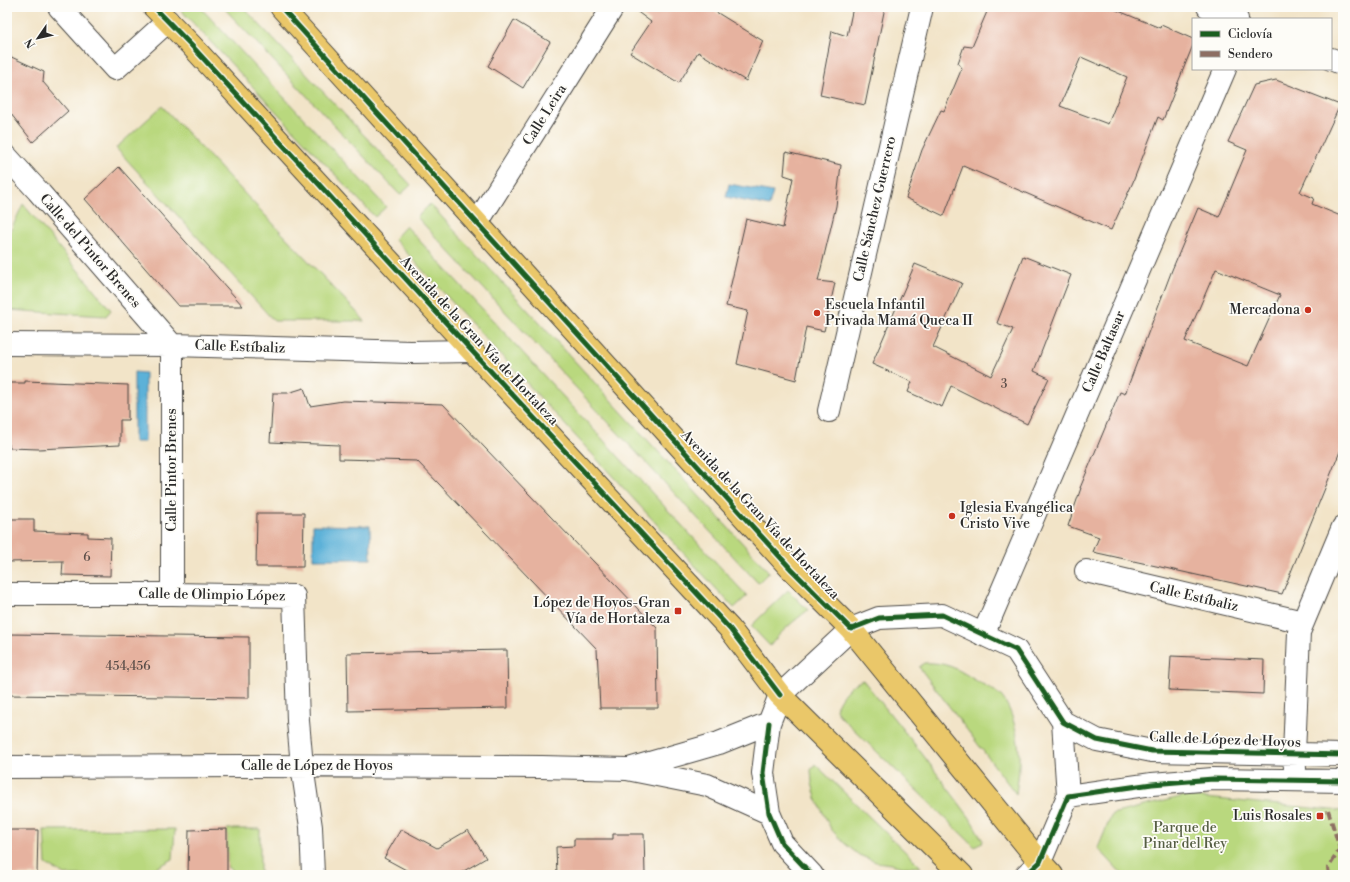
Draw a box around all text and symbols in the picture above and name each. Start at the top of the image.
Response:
north arrow [18,18,58,58]
legend [1192,18,1332,70]
text: Ciclovía [1228,27,1273,42]
text: N [22,35,39,51]
text: Sendero [1228,47,1273,62]
street label: Calle Leira [519,80,571,149]
street label: Calle Sánchez Guerrero [849,134,901,284]
street label: Calle del Pintor Brenes [35,190,145,312]
street label: Avenida de la Gran Vía de Hortaleza [395,252,563,430]
place label: Escuela Infantil Privada Mamá Queca II [825,296,973,330]
place label: Mercadona [1229,301,1301,319]
marker: Mercadona [1303,305,1313,315]
marker: Escuela Infantil Privada Mamá Queca II [812,308,822,318]
street label: Calle Baltasar [1079,308,1129,396]
street label: Calle Estíbaliz [194,336,286,358]
house number: 3 [1001,377,1008,392]
street label: Calle Pintor Brenes [163,408,181,532]
street label: Avenida de la Gran Vía de Hortaleza [676,426,844,604]
place label: Iglesia Evangélica Cristo Vive [960,499,1074,533]
marker: Iglesia Evangélica Cristo Vive [947,511,957,521]
house number: 6 [83,550,91,565]
street label: Calle Estíbaliz [1148,578,1241,616]
street label: Calle de Olimpio López [138,585,286,605]
place label: López de Hoyos-Gran Vía de Hortaleza [533,594,671,628]
marker: López de Hoyos-Gran Vía de Hortaleza [673,606,683,616]
house number: 454,456 [106,659,150,674]
street label: Calle de López de Hoyos [1149,728,1301,752]
street label: Calle de López de Hoyos [241,757,393,775]
place label: Luis Rosales [1233,807,1312,825]
marker: Luis Rosales [1315,811,1325,821]
park label: Parque de Pinar del Rey [1143,819,1227,853]

